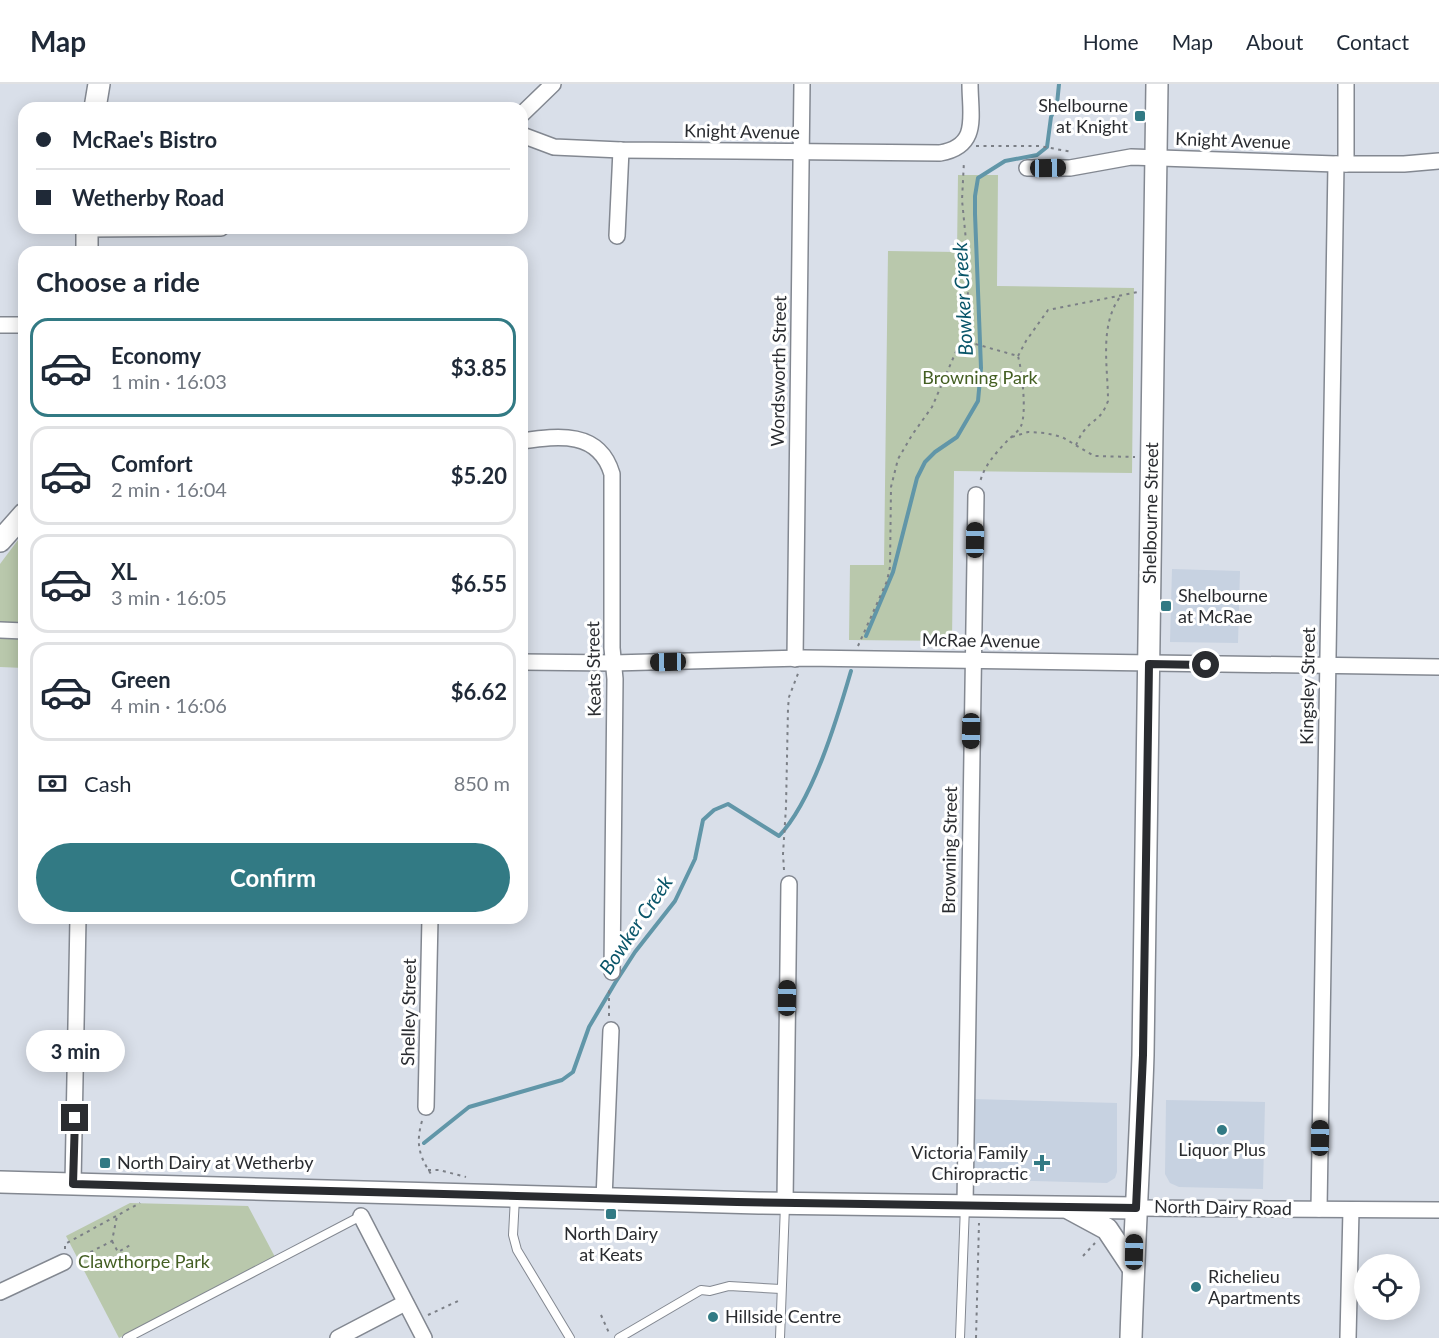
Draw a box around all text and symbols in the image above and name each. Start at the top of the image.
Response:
text: Map [30,24,86,58]
text: Home [1083,29,1139,54]
text: Map [1172,29,1213,54]
text: About [1246,29,1303,54]
text: Contact [1336,29,1409,54]
place label: Shelbourne at Knight [1038,94,1129,137]
marker: Shelbourne at Knight [1133,109,1147,123]
street label: Knight Avenue [684,119,800,143]
text: McRae's Bistro [72,126,217,153]
street label: Knight Avenue [1175,127,1291,153]
car [1030,159,1066,177]
text: Wetherby Road [72,184,224,211]
water label: Bowker Creek [947,241,977,356]
text: Choose a ride [36,265,200,298]
street label: Wordsworth Street [766,295,790,447]
icon: car [39,341,93,395]
text: Economy [111,342,201,369]
text: $3.85 [451,354,507,381]
park label: Browning Park [922,366,1039,388]
text: 1 min · 16:03 [111,369,227,393]
street label: Shelbourne Street [1138,441,1162,584]
icon: car [39,449,93,503]
text: Comfort [111,450,193,477]
text: $5.20 [451,462,507,489]
text: 2 min · 16:04 [111,477,227,501]
car [966,522,984,558]
icon: car [39,557,93,611]
text: XL [111,558,137,585]
text: $6.55 [451,570,507,597]
place label: Shelbourne at McRae [1178,584,1268,627]
text: 3 min · 16:05 [111,585,227,609]
marker: Shelbourne at McRae [1159,599,1173,613]
street label: Keats Street [581,620,605,717]
street label: Kingsley Street [1295,626,1319,745]
street label: McRae Avenue [922,628,1040,652]
route start [1192,651,1219,678]
car [650,653,686,671]
icon: car [39,665,93,719]
text: Green [111,666,171,693]
text: $6.62 [451,678,507,705]
text: 4 min · 16:06 [111,693,227,717]
car [962,713,980,749]
icon: cash [36,767,69,800]
text: Cash [84,770,131,797]
text: 850 m [454,771,510,795]
street label: Browning Street [937,785,961,914]
button: Confirm [36,843,510,912]
water label: Bowker Creek [593,870,677,978]
street label: Shelley Street [396,957,420,1066]
car [778,980,796,1016]
callout: 3 min [26,1031,124,1073]
text: 3 min [51,1039,100,1063]
route end [61,1104,88,1131]
car [1311,1120,1329,1156]
marker: Liquor Plus [1215,1123,1229,1137]
place label: Liquor Plus [1178,1138,1266,1160]
place label: Victoria Family Chiropractic [911,1141,1029,1184]
place label: North Dairy at Wetherby [117,1151,314,1173]
marker: Victoria Family Chiropractic [1033,1154,1051,1172]
marker: North Dairy at Wetherby [98,1156,112,1170]
street label: North Dairy Road [1154,1195,1292,1219]
marker: North Dairy at Keats [604,1207,618,1221]
place label: North Dairy at Keats [564,1222,659,1265]
car [1125,1234,1143,1270]
park label: Clawthorpe Park [78,1250,211,1272]
map controls [1354,1254,1420,1320]
button: locate [1354,1254,1420,1320]
place label: Richelieu Apartments [1208,1265,1301,1308]
marker: Richelieu Apartments [1189,1280,1203,1294]
place label: Hillside Centre [725,1305,841,1327]
marker: Hillside Centre [706,1310,720,1324]

